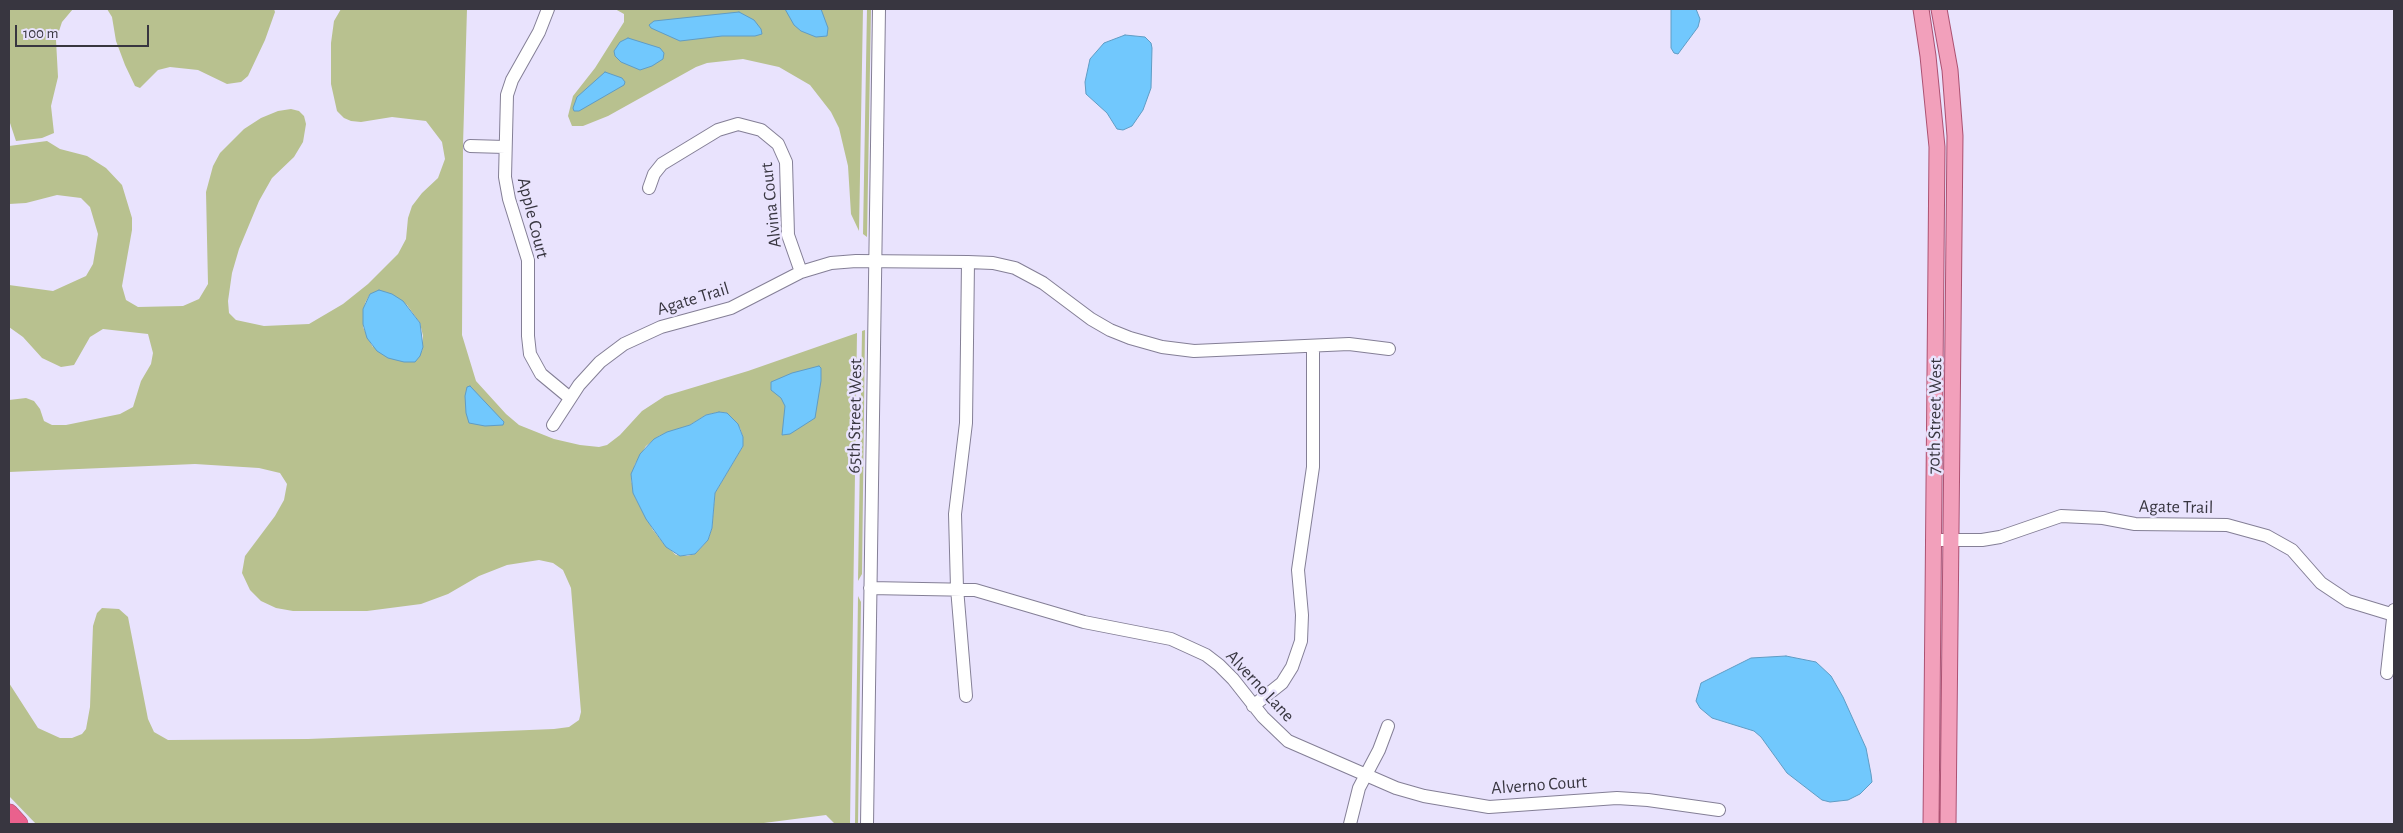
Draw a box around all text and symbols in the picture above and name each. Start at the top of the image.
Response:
scale bar [18,15,151,47]
text: 100 m [23,26,58,41]
street label: Alvina Court [756,161,786,249]
street label: Apple Court [513,175,553,261]
street label: Agate Trail [654,278,732,320]
street label: 65th Street West [843,358,867,474]
street label: 70th Street West [1923,358,1947,474]
street label: Agate Trail [2139,496,2213,518]
street label: Alverno Lane [1221,645,1299,727]
street label: Alverno Court [1490,771,1588,799]

